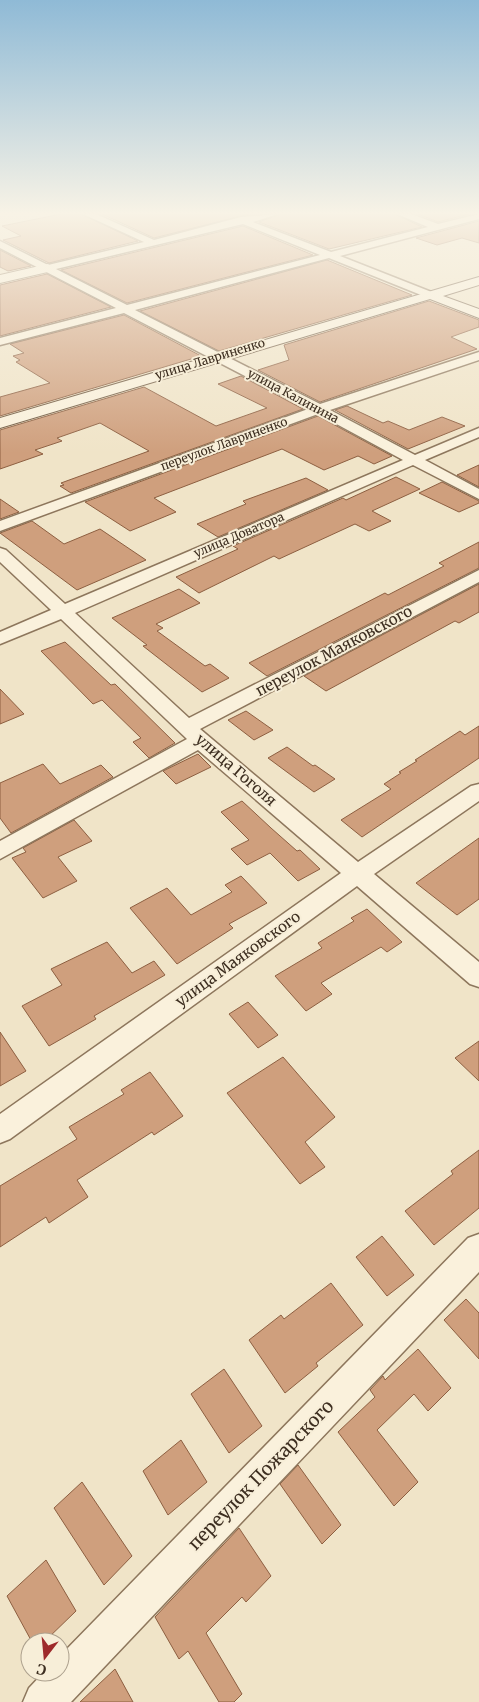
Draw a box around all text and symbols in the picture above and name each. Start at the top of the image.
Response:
street label: улица Лавриненко [153,335,267,382]
street label: улица Калинина [245,365,342,426]
street label: переулок Лавриненко [158,414,289,473]
street label: улица Доватора [191,509,287,560]
street label: переулок Маяковского [252,601,416,700]
street label: улица Гоголя [192,729,281,810]
street label: улица Маяковского [171,907,304,1010]
street label: переулок Пожарского [183,1395,339,1555]
north arrow [20,1632,70,1682]
text: С [34,1660,48,1679]

